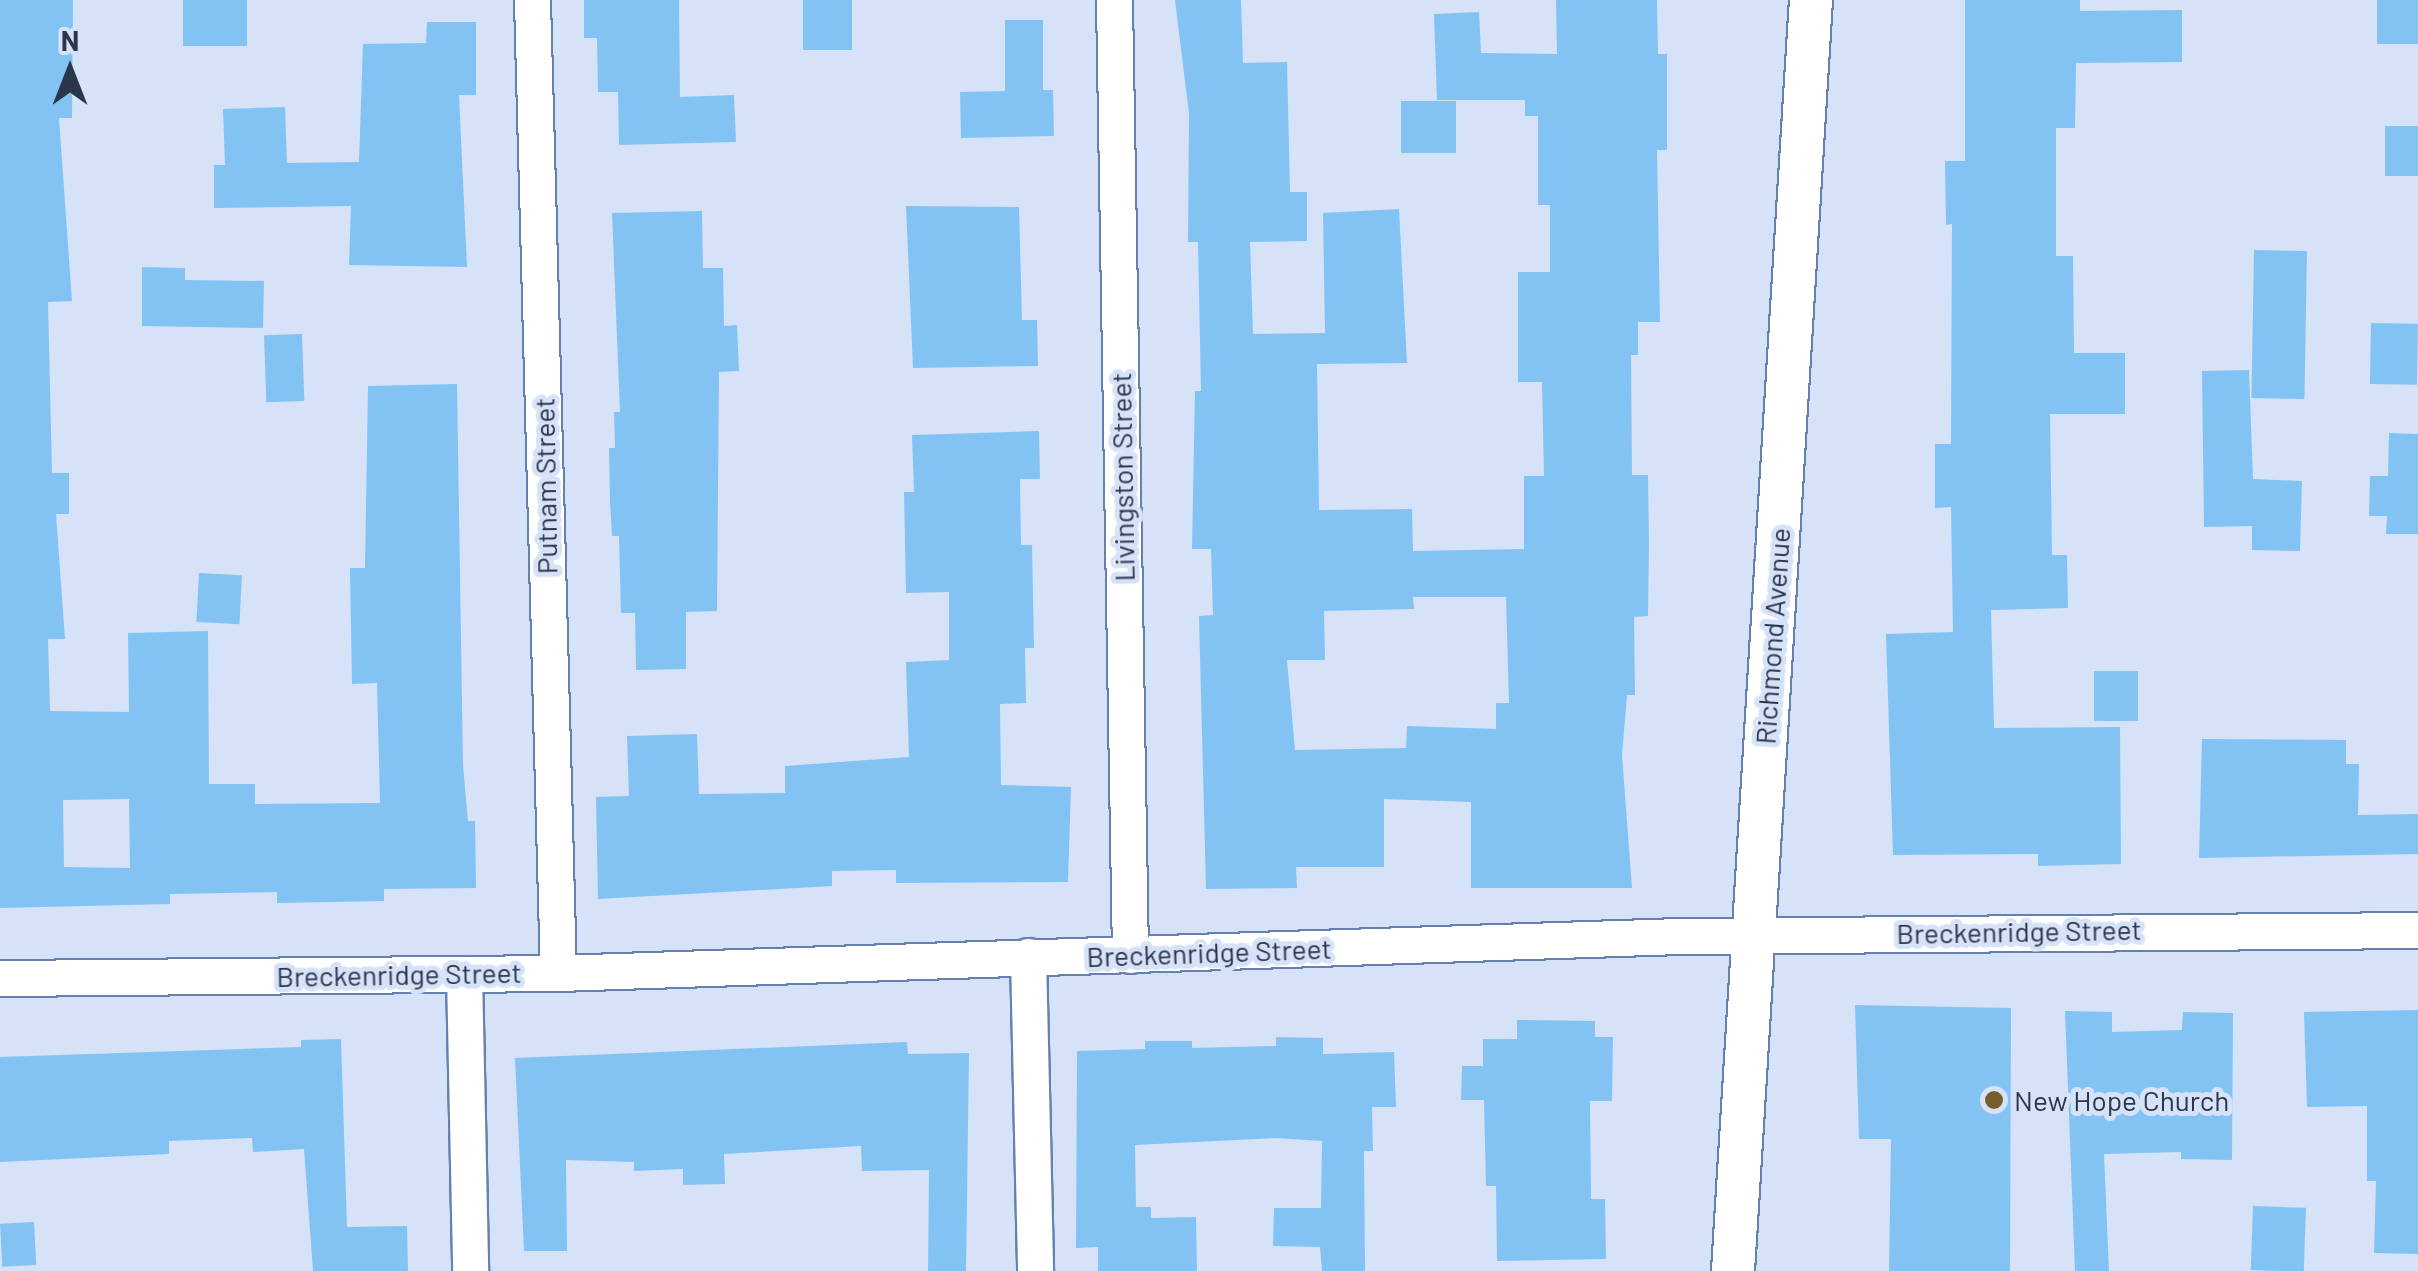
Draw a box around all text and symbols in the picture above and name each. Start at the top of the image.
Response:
north arrow [20,20,120,120]
text: N [61,23,79,57]
street label: Livingston Street [1103,372,1141,582]
street label: Putnam Street [527,398,563,574]
street label: Richmond Avenue [1748,527,1796,745]
street label: Breckenridge Street [1896,912,2142,950]
street label: Breckenridge Street [1086,931,1332,973]
street label: Breckenridge Street [276,955,522,993]
place label: New Hope Church [2014,1083,2229,1117]
marker: New Hope Church [1983,1089,2005,1111]

